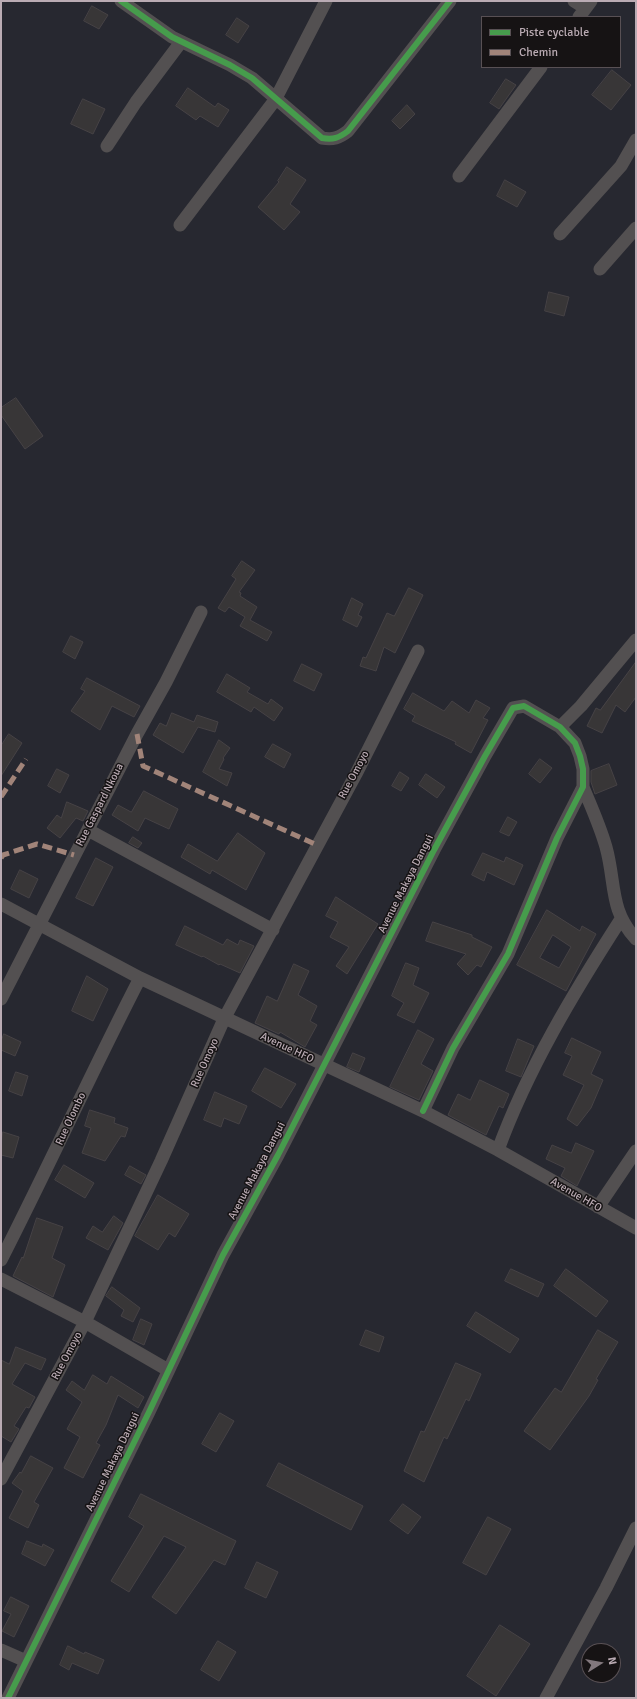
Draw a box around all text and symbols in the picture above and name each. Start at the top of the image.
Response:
legend [481,16,621,68]
text: Piste cyclable [519,25,589,40]
text: Chemin [519,45,558,60]
street label: Rue Omoyo [336,749,372,801]
street label: Rue Gaspard Nkoua [73,761,127,849]
street label: Avenue Makaya Dangui [375,833,437,935]
street label: Avenue HFO [258,1030,316,1066]
street label: Rue Omoyo [188,1036,222,1090]
street label: Rue Olombo [53,1091,89,1147]
street label: Avenue Makaya Dangui [226,1120,288,1222]
street label: Avenue HFO [548,1175,604,1215]
street label: Rue Omoyo [49,1330,85,1382]
street label: Avenue Makaya Dangui [83,1410,143,1514]
north arrow [581,1643,621,1683]
text: N [605,1656,619,1666]

